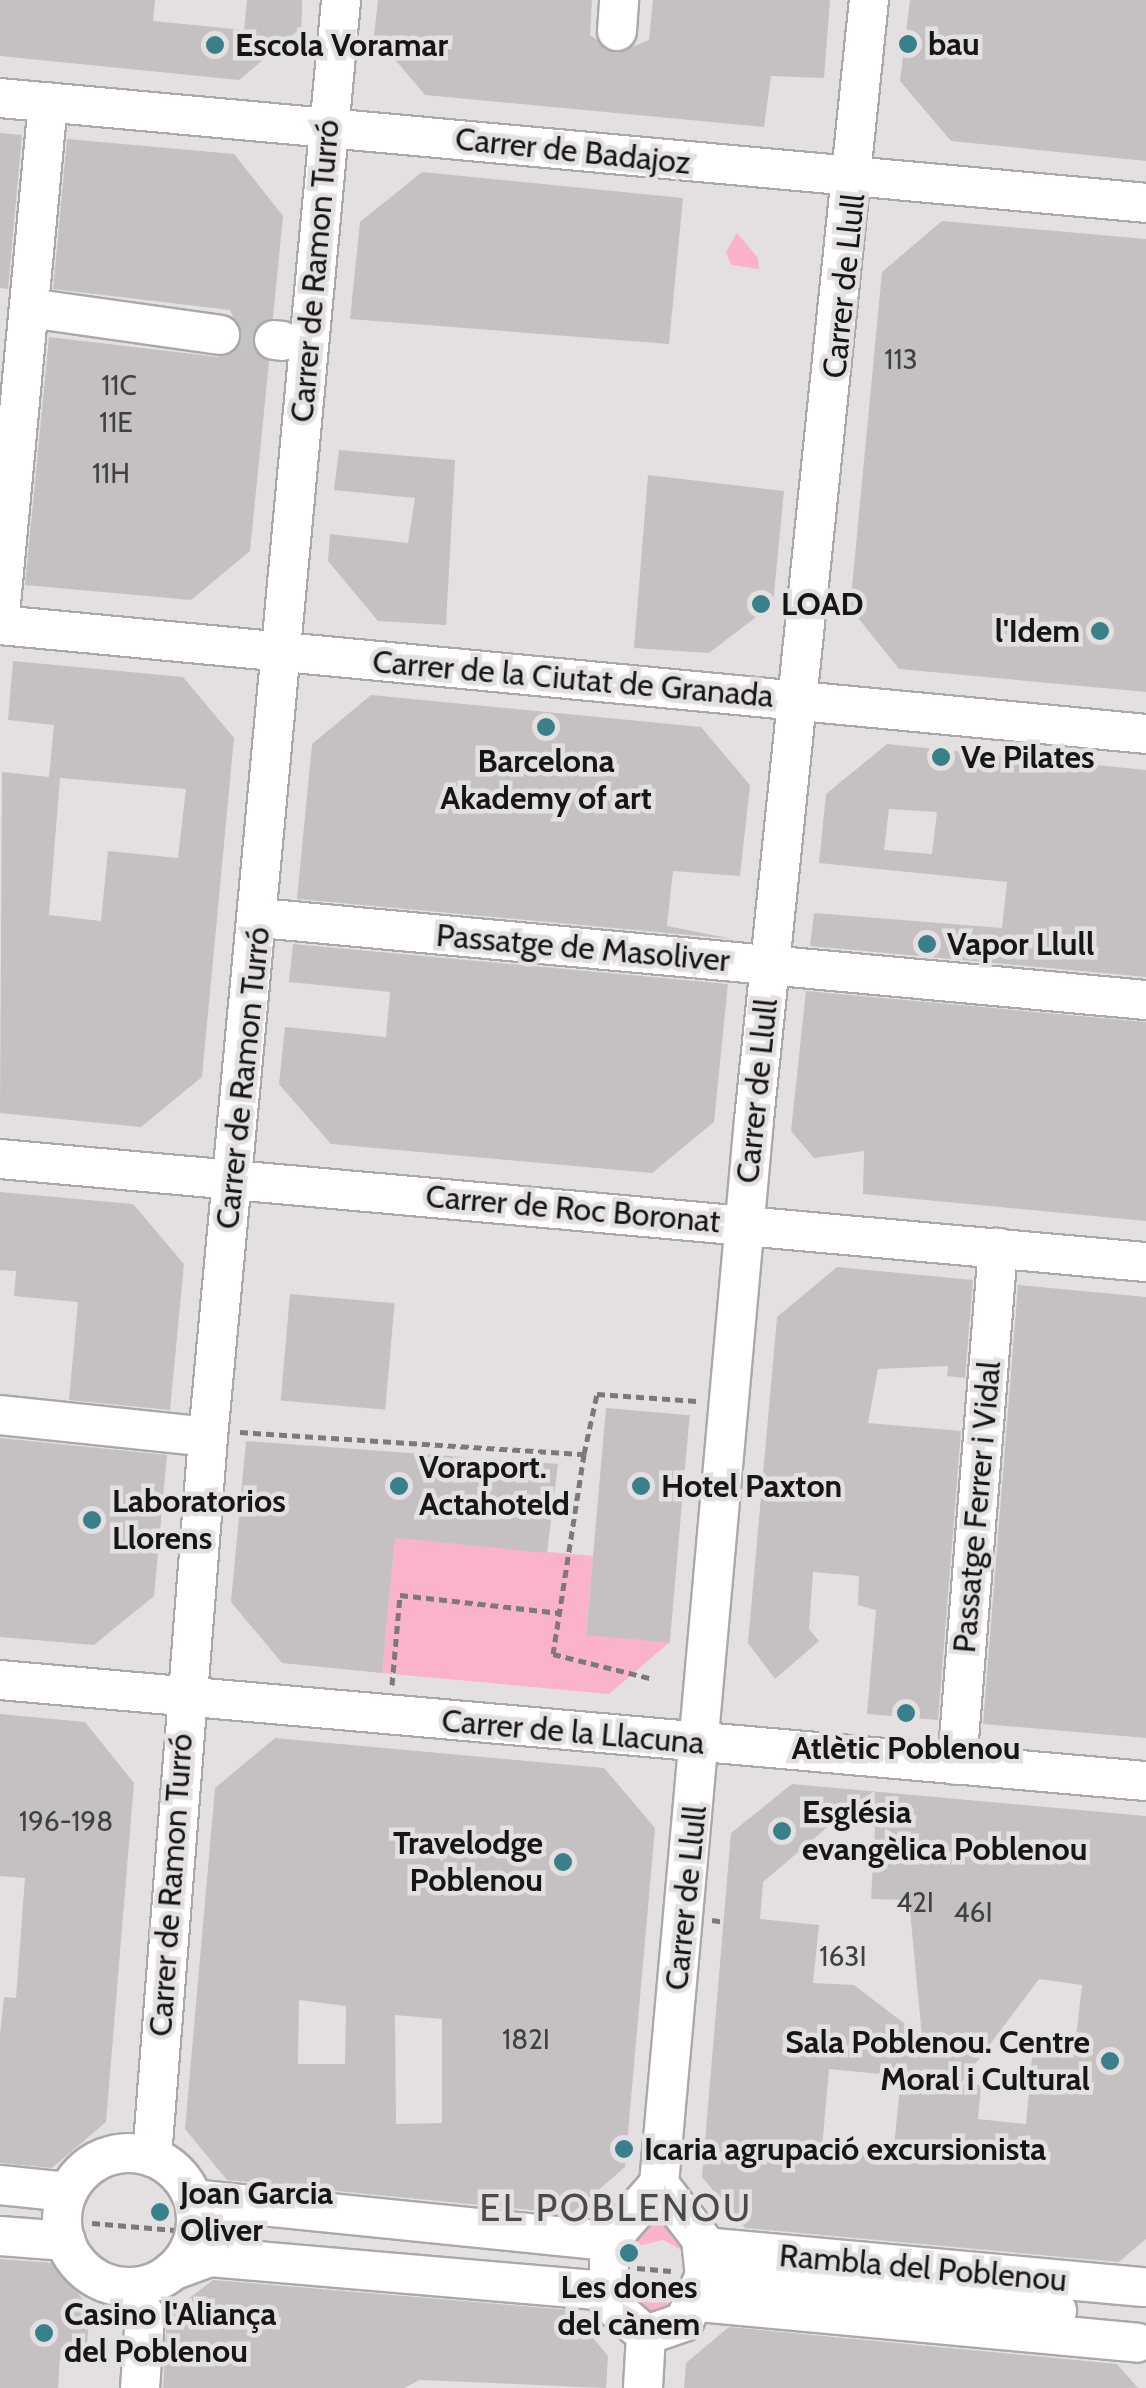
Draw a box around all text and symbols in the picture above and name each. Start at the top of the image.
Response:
place label: bau [928,25,980,63]
place label: Escola Voramar [235,26,448,64]
marker: bau [897,33,919,55]
marker: Escola Voramar [204,34,226,56]
street label: Carrer de Ramon Turró [283,118,347,424]
street label: Carrer de Badajoz [453,120,693,182]
street label: Carrer de Llull [815,192,873,380]
house number: 113 [884,342,918,376]
house number: 11C [101,368,137,402]
house number: 11E [99,405,133,439]
house number: 11H [92,456,130,490]
place label: LOAD [781,585,864,623]
marker: LOAD [750,593,772,615]
place label: l'Idem [995,612,1080,650]
marker: l'Idem [1089,620,1111,642]
street label: Carrer de la Ciutat de Granada [371,642,775,716]
marker: Barcelona Akademy of art [535,716,557,738]
place label: Ve Pilates [961,738,1095,776]
place label: Barcelona Akademy of art [440,743,652,818]
marker: Ve Pilates [930,746,952,768]
street label: Passatge de Masoliver [435,916,731,980]
street label: Carrer de Ramon Turró [208,925,278,1231]
place label: Vapor Llull [947,925,1094,963]
marker: Vapor Llull [916,933,938,955]
street label: Carrer de Llull [728,997,786,1185]
street label: Carrer de Roc Boronat [424,1177,722,1241]
street label: Passatge Ferrer i Vidal [945,1360,1009,1654]
place label: Voraport. Actahoteld [419,1449,570,1524]
place label: Hotel Paxton [661,1467,842,1505]
marker: Voraport. Actahoteld [388,1475,410,1497]
marker: Hotel Paxton [630,1475,652,1497]
place label: Laboratorios Llorens [112,1483,286,1558]
marker: Laboratorios Llorens [81,1509,103,1531]
street label: Carrer de la Llacuna [440,1701,706,1763]
marker: Atlètic Poblenou [895,1702,917,1724]
place label: Atlètic Poblenou [792,1729,1020,1767]
street label: Carrer de Ramon Turró [141,1732,201,2038]
place label: Església evangèlica Poblenou [802,1794,1087,1869]
house number: 196-198 [19,1804,113,1838]
street label: Carrer de Llull [657,1804,715,1992]
marker: Església evangèlica Poblenou [771,1820,793,1842]
place label: Travelodge Poblenou [393,1825,543,1900]
marker: Travelodge Poblenou [552,1851,574,1873]
house number: 42I [896,1885,934,1919]
house number: 46I [953,1895,993,1929]
house number: 163I [819,1939,867,1973]
house number: 182I [502,2022,550,2056]
place label: Sala Poblenou. Centre Moral i Cultural [785,2024,1090,2099]
marker: Sala Poblenou. Centre Moral i Cultural [1099,2050,1121,2072]
place label: Icaria agrupació excursionista [644,2130,1046,2168]
marker: Icaria agrupació excursionista [613,2138,635,2160]
place label: Joan Garcia Oliver [180,2175,333,2250]
district label: EL POBLENOU [479,2185,753,2231]
marker: Joan Garcia Oliver [149,2201,171,2223]
street label: Rambla del Poblenou [778,2236,1068,2300]
marker: Les dones del cànem [618,2242,640,2264]
place label: Les dones del cànem [558,2269,700,2344]
place label: Casino l'Aliança del Poblenou [64,2296,276,2371]
marker: Casino l'Aliança del Poblenou [33,2322,55,2344]

